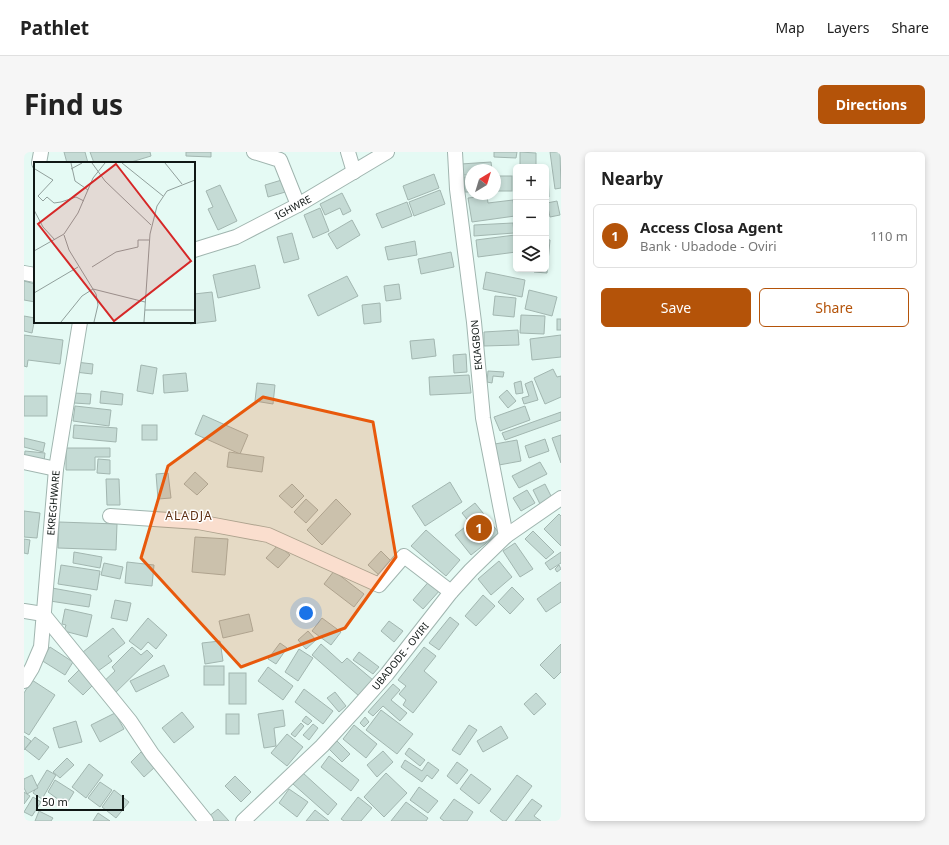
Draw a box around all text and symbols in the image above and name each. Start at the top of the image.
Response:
text: Pathlet [20,15,89,41]
text: Map [776,18,805,37]
text: Layers [827,18,869,37]
text: Share [891,18,929,37]
text: Find us [24,85,123,123]
button: Directions [818,85,925,124]
inset map [34,162,195,323]
north arrow [465,164,501,200]
map controls [513,164,549,272]
button: + [513,164,549,200]
text: Nearby [601,167,663,190]
street label: IGHWRE [272,192,314,222]
button: − [513,200,549,236]
text: Access Closa Agent [640,217,783,237]
text: 1 [611,227,619,245]
text: 110 m [870,227,908,245]
button: layers [513,236,549,272]
text: Bank · Ubadode - Oviri [640,237,777,255]
button: Save [601,288,751,327]
button: Share [759,288,909,327]
street label: EKIAGBON [467,319,485,371]
street label: EKREGHWARE [43,470,63,536]
district label: ALADJA [165,507,213,524]
pin: 1 [466,513,492,543]
your location [296,603,316,623]
street label: UBADODE - OVIRI [368,619,432,693]
scale bar [36,793,124,812]
text: 50 m [42,794,68,809]

